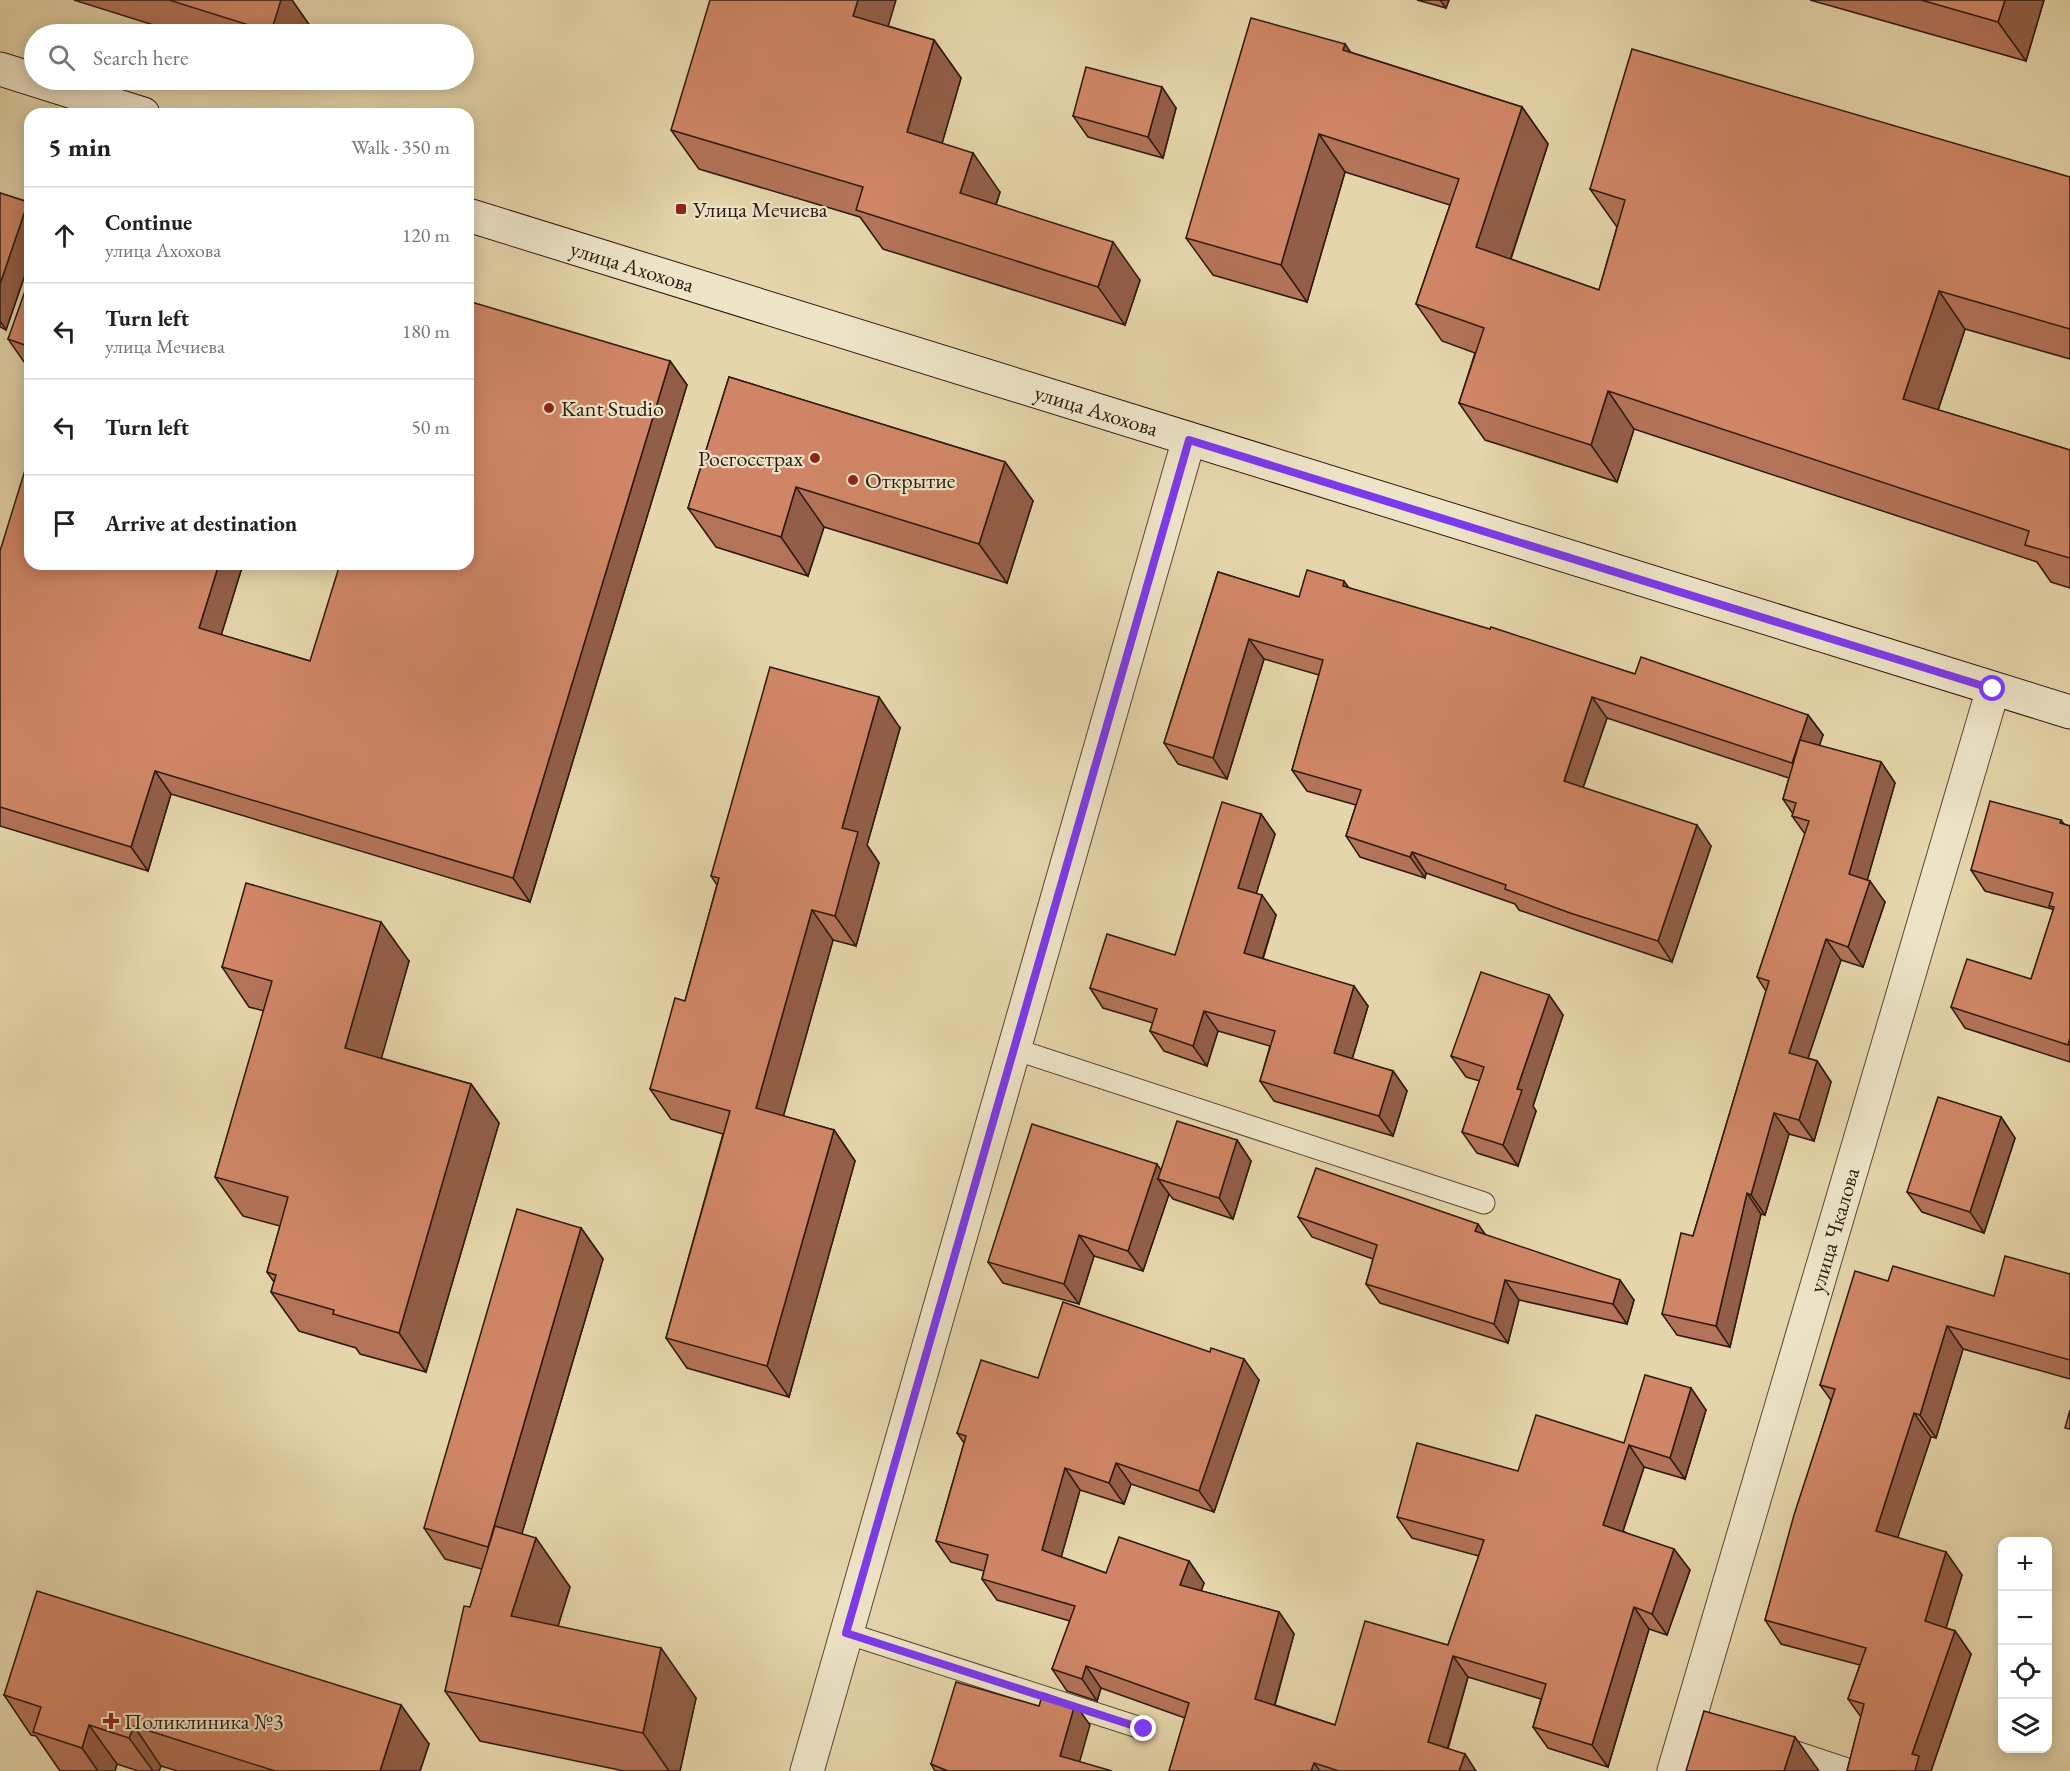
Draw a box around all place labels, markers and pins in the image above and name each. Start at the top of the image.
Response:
place label: Улица Мечиева [692,195,828,224]
marker: Улица Мечиева [674,202,688,216]
place label: Kant Studio [561,394,664,423]
marker: Kant Studio [542,401,556,415]
place label: Росгосстрах [698,444,804,473]
marker: Росгосстрах [808,451,822,465]
place label: Открытие [865,466,956,495]
marker: Открытие [846,473,860,487]
place label: Поликлиника №3 [124,1707,284,1736]
marker: Поликлиника №3 [102,1712,120,1730]

